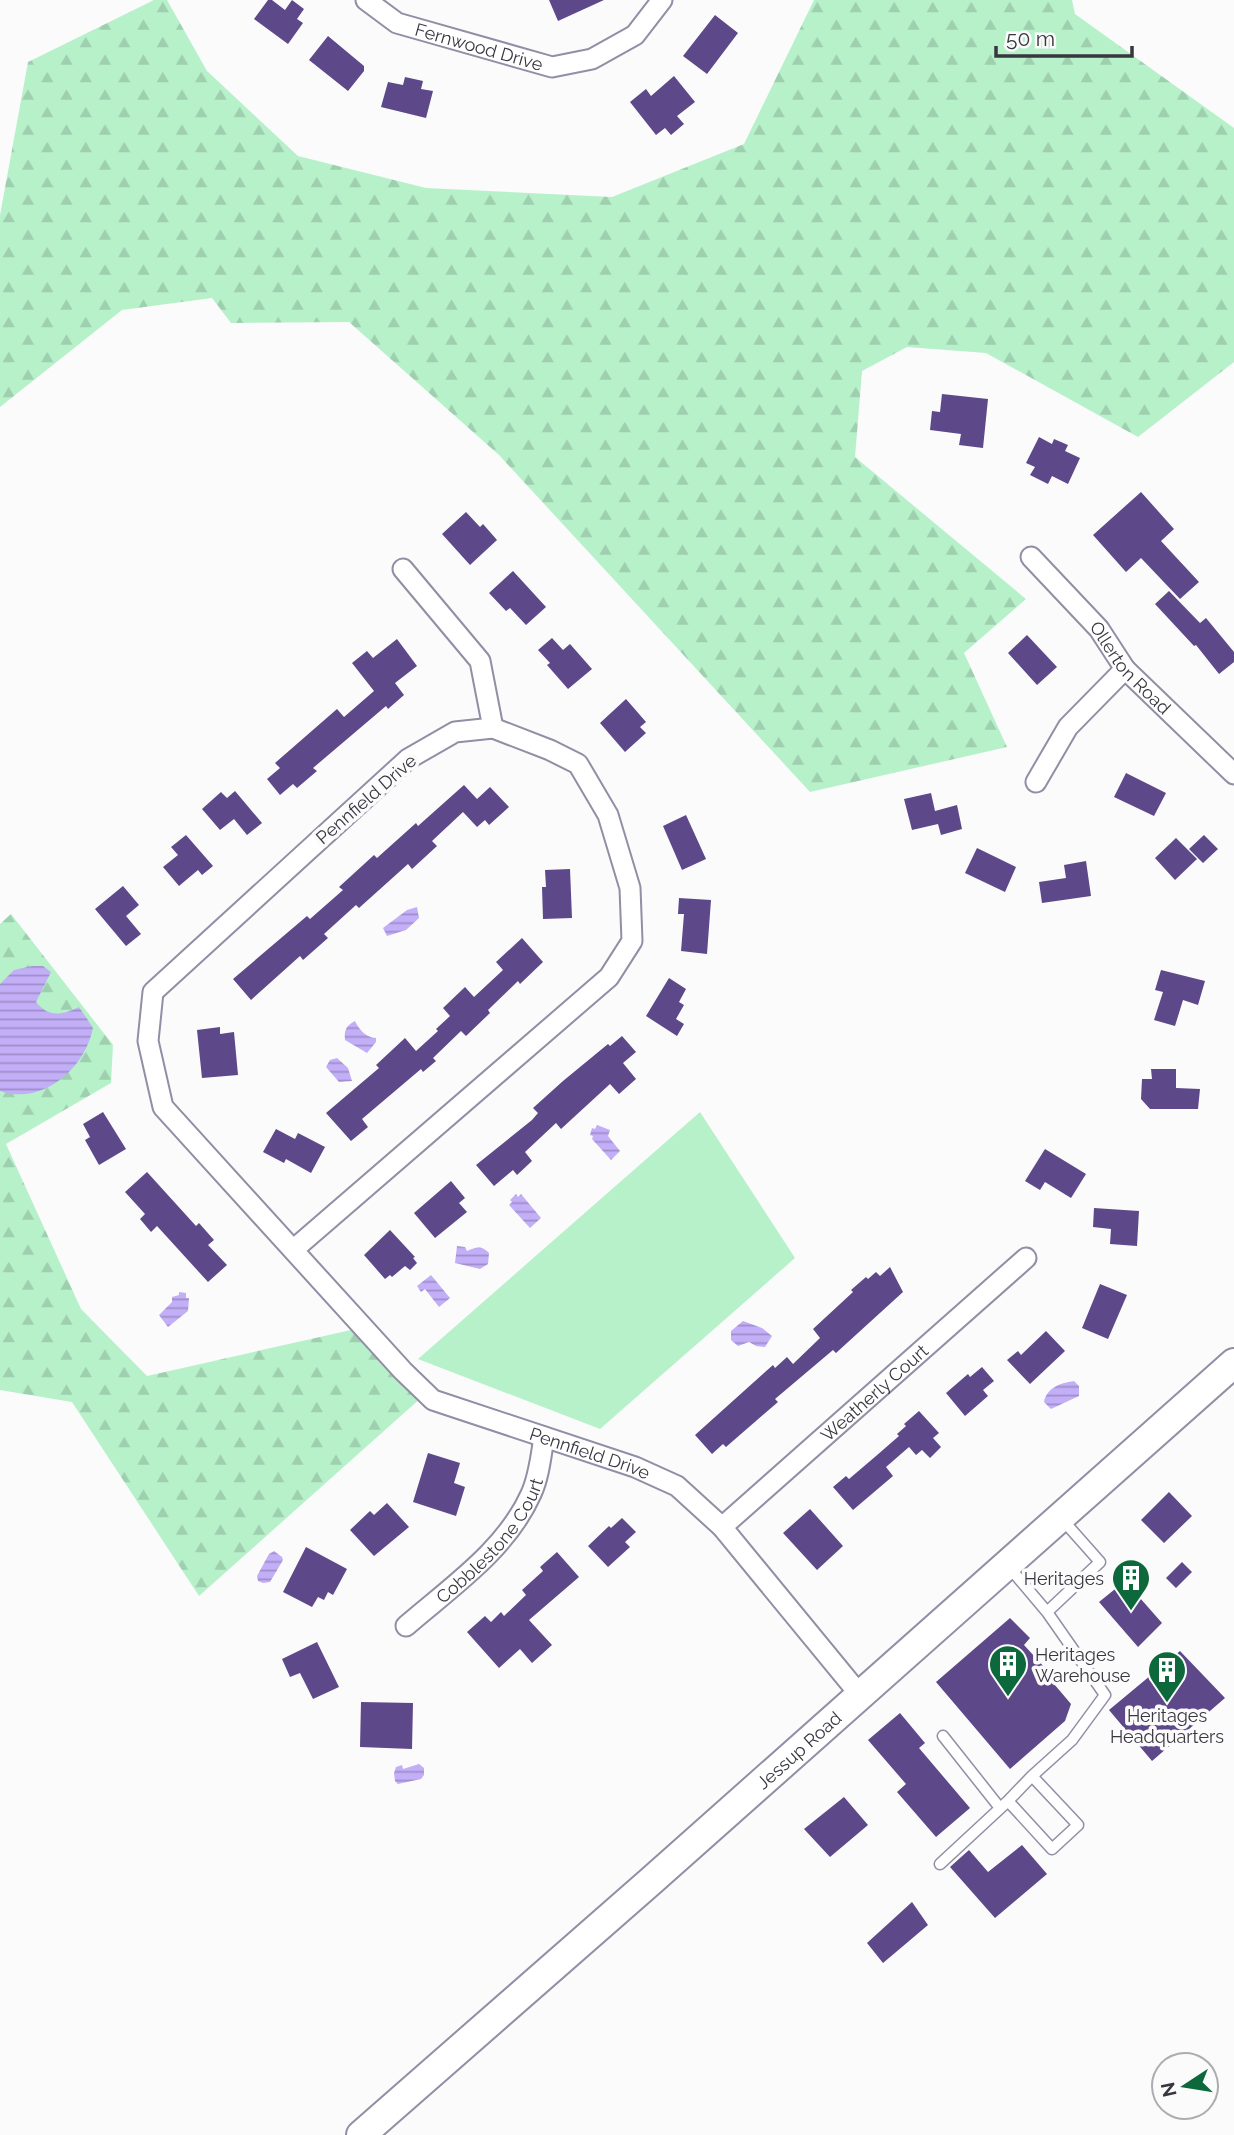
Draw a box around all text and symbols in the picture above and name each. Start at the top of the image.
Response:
scale bar [996,14,1132,58]
street label: Fernwood Drive [413,18,546,75]
text: 50 m [1006,26,1055,51]
street label: Ollerton Road [1086,616,1175,718]
street label: Pennfield Drive [312,750,421,848]
street label: Weatherly Court [816,1340,932,1445]
street label: Pennfield Drive [527,1422,654,1483]
street label: Cobblestone Court [432,1475,547,1607]
building icon: Heritages [1110,1557,1152,1612]
place label: Heritages [1024,1568,1104,1589]
building icon: Heritages Warehouse [987,1643,1029,1698]
place label: Heritages Warehouse [1035,1644,1131,1686]
building icon: Heritages Headquarters [1146,1649,1188,1704]
place label: Heritages Headquarters [1110,1705,1224,1747]
street label: Jessup Road [752,1707,845,1793]
north arrow [1150,2051,1220,2121]
text: N [1156,2080,1181,2099]

